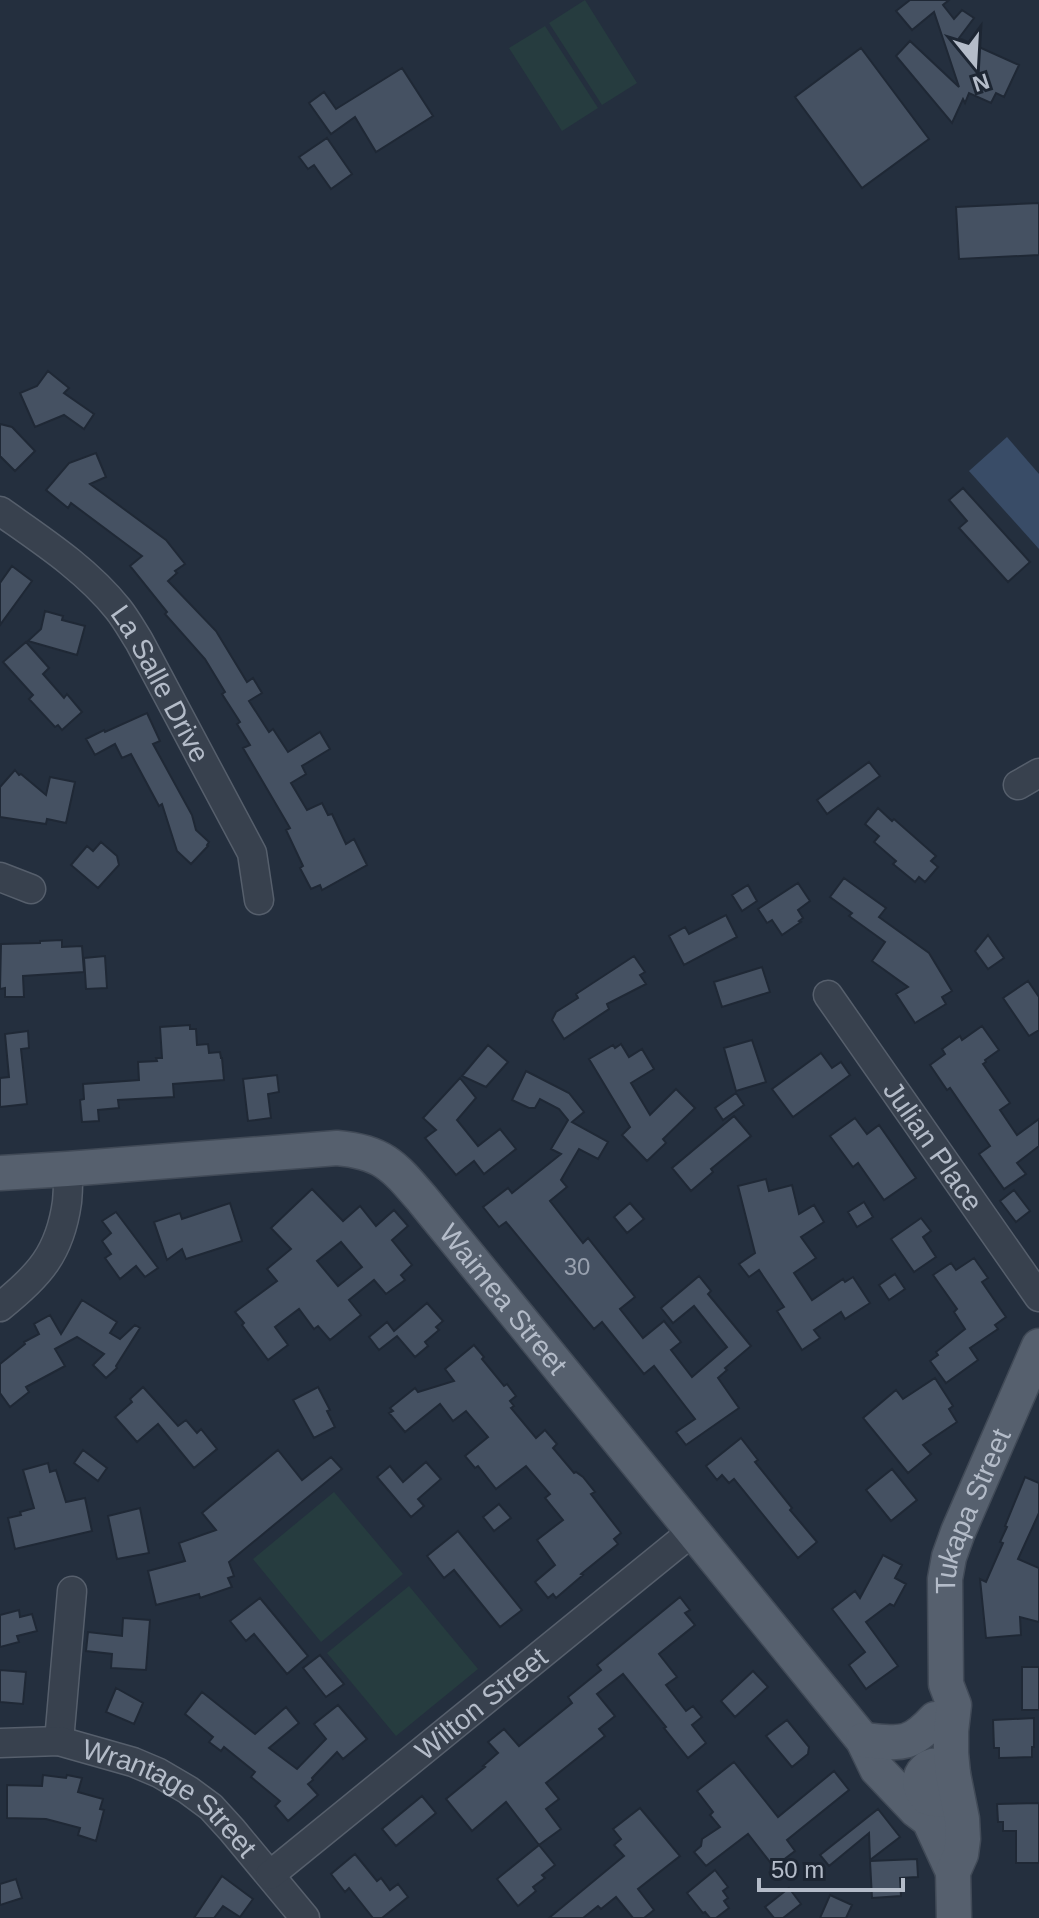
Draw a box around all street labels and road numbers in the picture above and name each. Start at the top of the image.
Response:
street label: La Salle Drive [105,599,216,767]
street label: Julian Place [877,1075,989,1217]
street label: Waimea Street [433,1218,574,1380]
street label: Tukapa Street [929,1424,1017,1594]
street label: Wilton Street [409,1641,553,1766]
street label: Wrantage Street [79,1733,263,1863]

